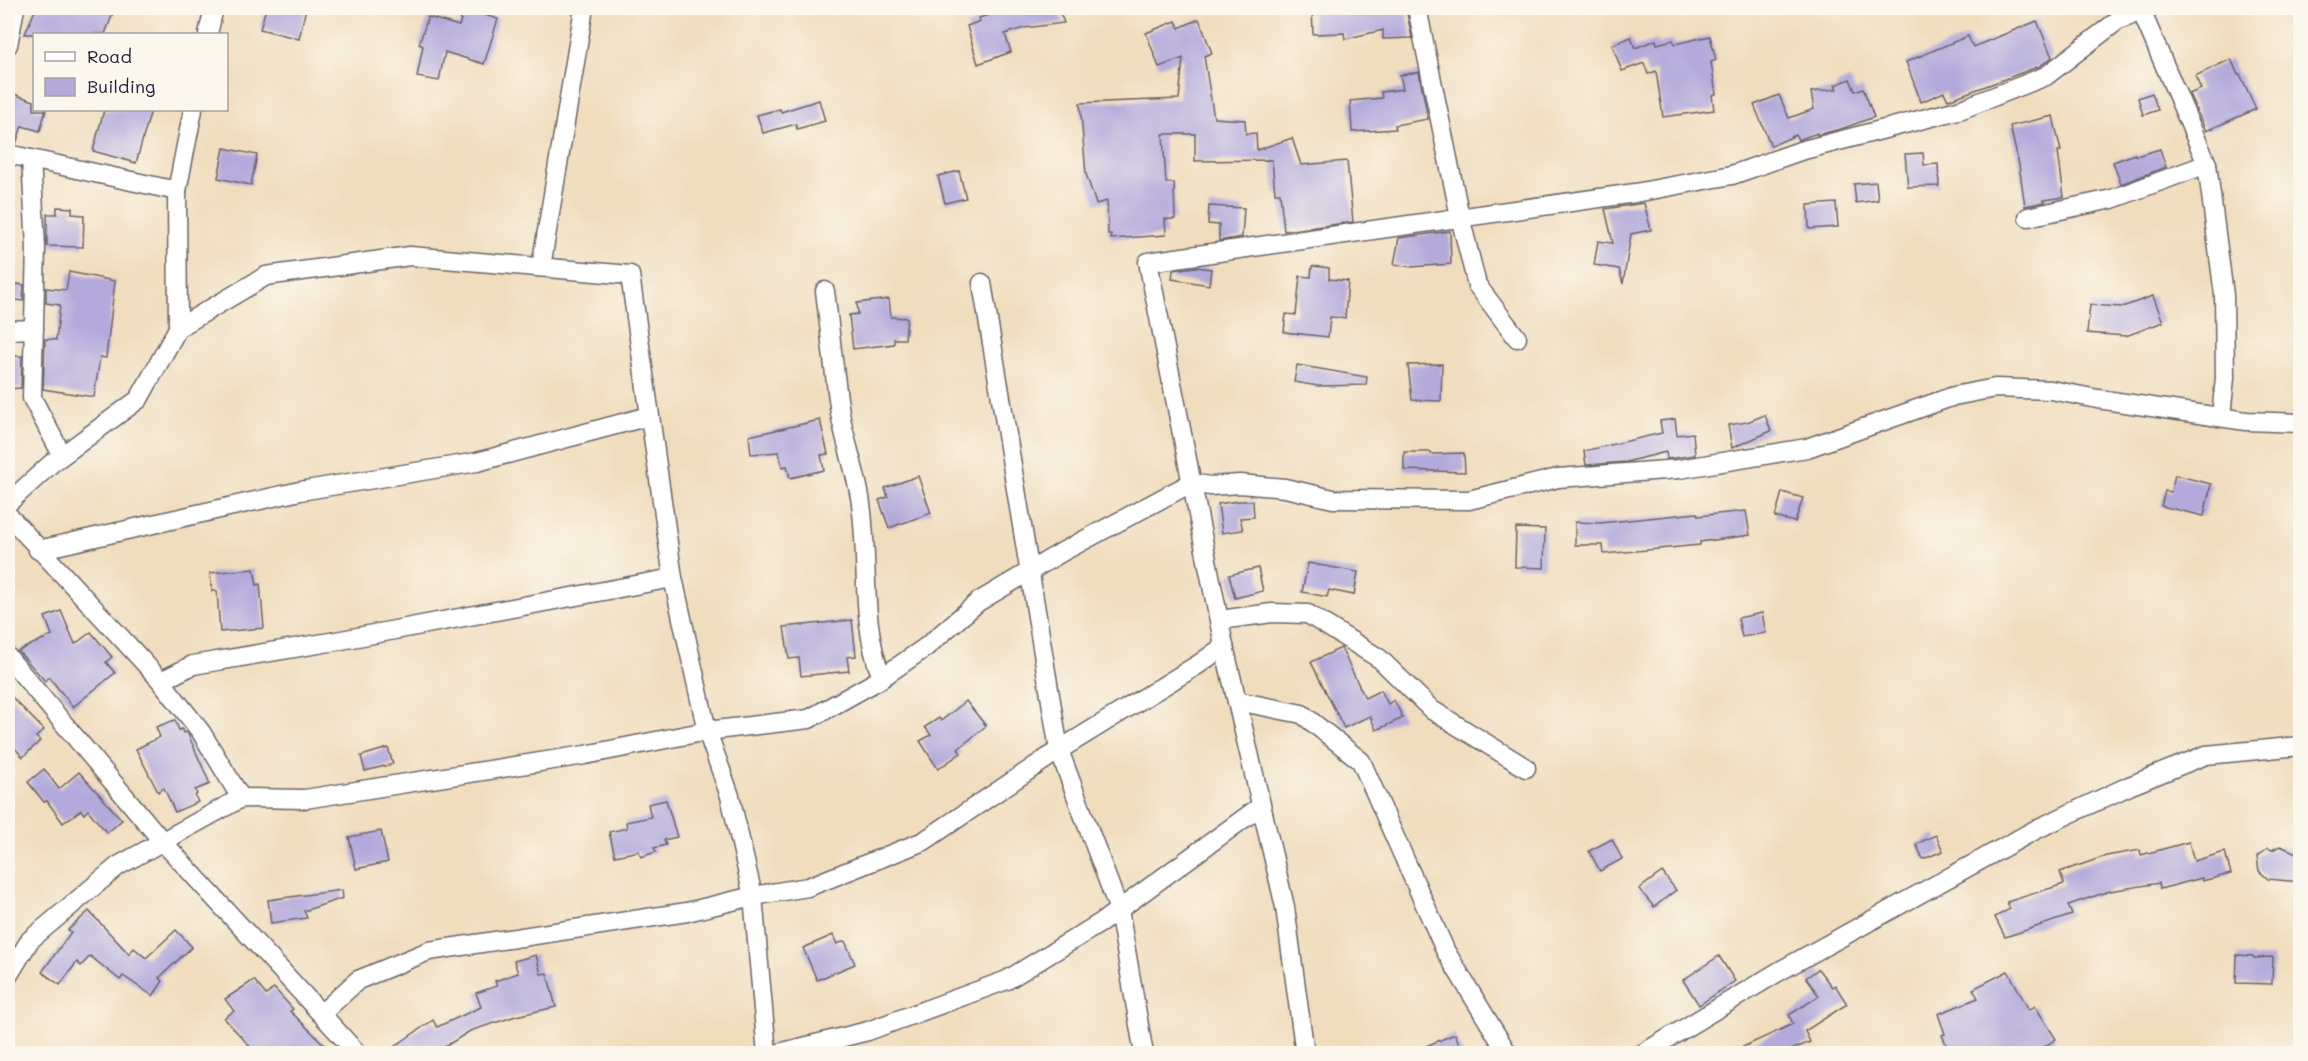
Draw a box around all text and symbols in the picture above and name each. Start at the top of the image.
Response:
legend [33,33,228,111]
text: Road [87,44,132,68]
text: Building [87,74,155,98]

